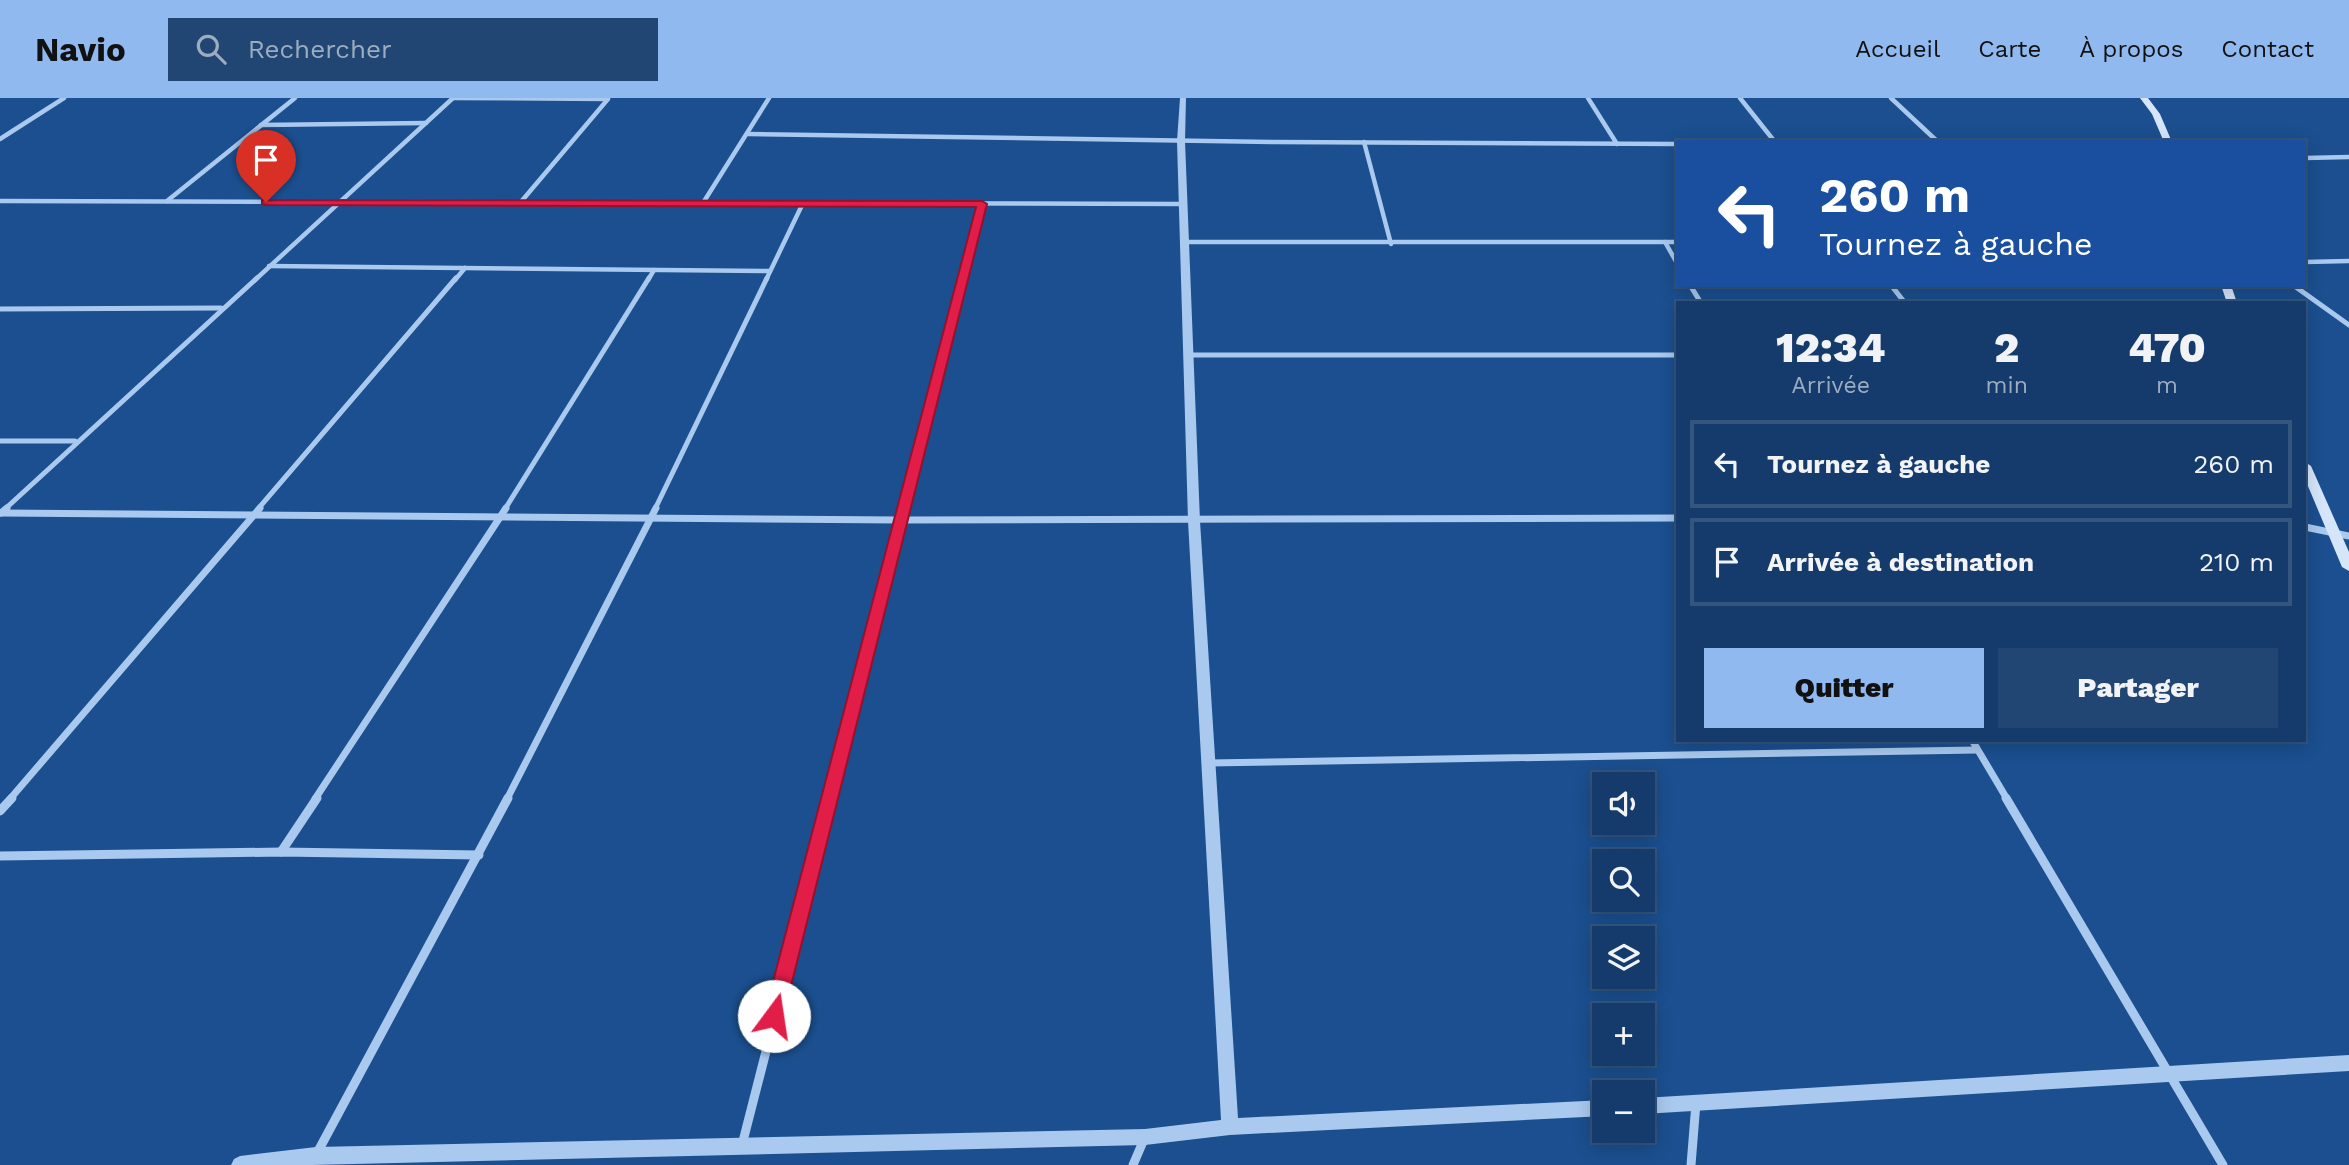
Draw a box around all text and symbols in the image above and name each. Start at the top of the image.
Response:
search box [168,18,658,81]
text: Navio [35,30,126,69]
icon: search [192,30,230,68]
text: Rechercher [248,34,392,64]
text: Accueil [1855,35,1940,63]
text: Carte [1978,35,2041,63]
text: À propos [2079,35,2183,63]
text: Contact [2221,35,2314,63]
pin [236,130,296,202]
icon: arrive [247,141,285,179]
text: 260 m [1819,166,1970,224]
icon: left [1704,168,1795,259]
text: Tournez à gauche [1819,225,2092,263]
text: 12:34 [1776,323,1886,372]
text: 2 [1994,323,2019,372]
text: 470 [2128,323,2206,372]
text: Arrivée [1792,372,1870,399]
text: min [1986,372,2028,399]
text: m [2156,372,2178,399]
icon: left [1708,445,1746,483]
text: Tournez à gauche [1767,449,1990,479]
text: 260 m [2193,449,2274,479]
icon: arrive [1708,543,1746,581]
text: Arrivée à destination [1767,547,2034,577]
text: 210 m [2199,547,2274,577]
button: Quitter [1704,648,1984,728]
button: Partager [1998,648,2278,728]
map controls [1592,772,1655,1143]
button: sound [1592,772,1655,835]
button: search [1592,849,1655,912]
button: layers [1592,926,1655,989]
position arrow [737,979,811,1053]
button: + [1592,1003,1655,1066]
button: − [1592,1080,1655,1143]

